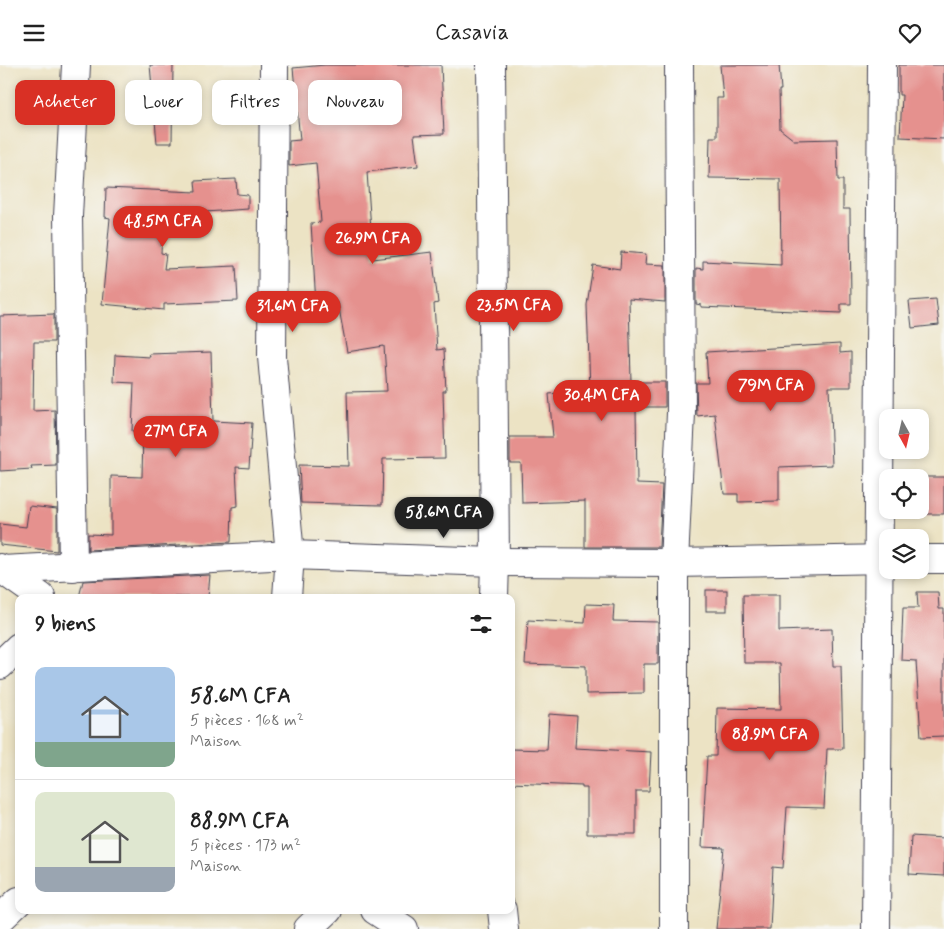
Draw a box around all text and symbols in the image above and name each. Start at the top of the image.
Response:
icon: menu [20,19,48,47]
text: Casavia [435,19,509,47]
icon: heart [896,19,924,47]
chip: Acheter [15,80,115,125]
chip: Louer [125,80,202,125]
chip: Filtres [212,80,298,125]
chip: Nouveau [308,80,402,125]
pin: 48.5M CFA [106,205,220,248]
text: 48.5M CFA [124,211,202,232]
pin: 26.9M CFA [316,223,430,265]
text: 26.9M CFA [336,228,410,249]
pin: 23.5M CFA [457,289,571,332]
pin: 31.6M CFA [236,291,350,333]
text: 23.5M CFA [477,295,551,316]
text: 31.6M CFA [257,296,329,317]
pin: 79M CFA [725,369,817,412]
text: 79M CFA [738,375,804,396]
pin: 30.4M CFA [545,379,659,422]
text: 30.4M CFA [564,385,640,406]
north arrow [879,409,929,459]
map controls [879,409,929,579]
pin: 27M CFA [130,415,222,458]
text: 27M CFA [145,421,207,442]
button: locate [879,469,929,519]
pin: 58.6M CFA [387,497,501,539]
text: 58.6M CFA [406,502,482,523]
button: layers [879,529,929,579]
text: 9 biens [35,610,96,638]
icon: filters [467,610,495,638]
text: 58.6M CFA [190,682,291,710]
icon: home [75,687,135,747]
text: 5 pièces · 168 m² [190,710,304,731]
pin: 88.9M CFA [713,719,827,761]
text: 88.9M CFA [732,724,808,745]
text: Maison [190,731,242,752]
text: 88.9M CFA [190,807,290,835]
icon: home [75,812,135,872]
text: 5 pièces · 173 m² [190,835,301,856]
text: Maison [190,856,242,877]

